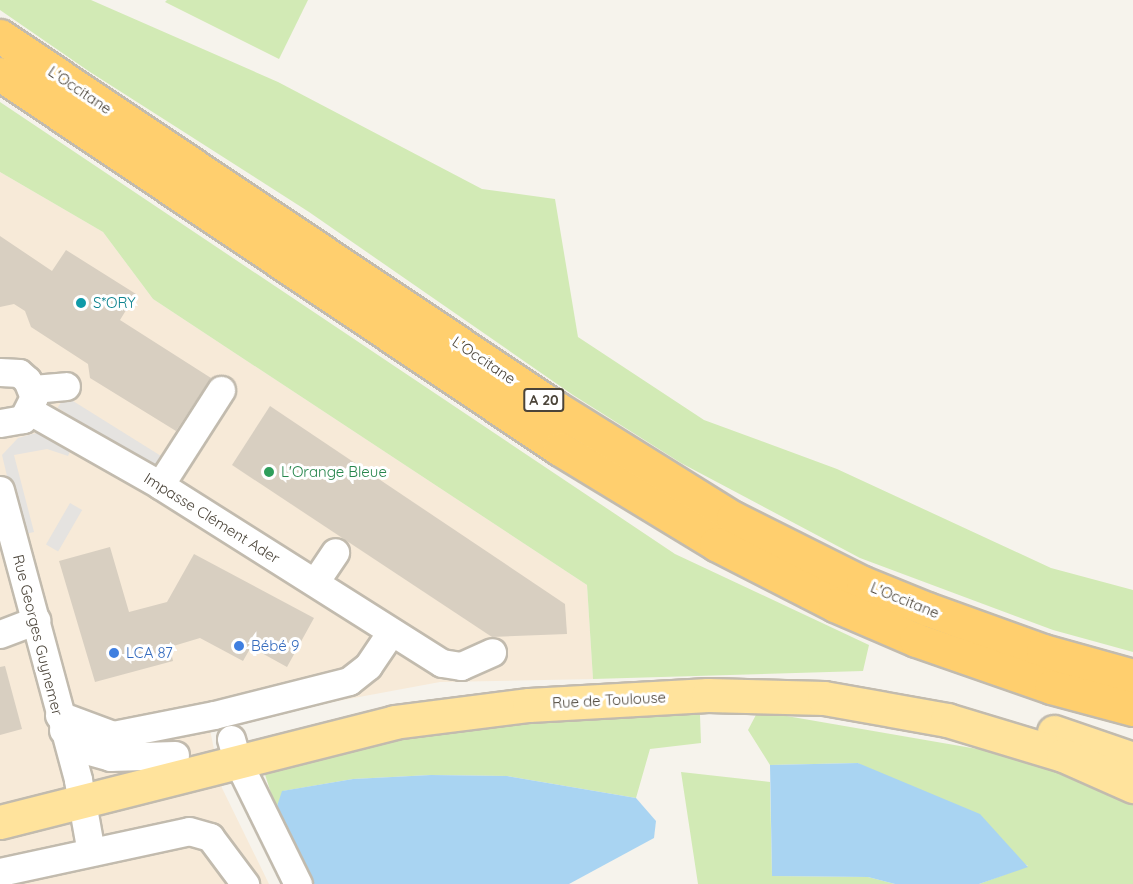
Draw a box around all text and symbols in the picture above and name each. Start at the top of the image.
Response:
street label: L'Occitane [45,62,115,118]
place label: S*ORY [93,294,136,312]
marker: S*ORY [74,296,88,310]
street label: L'Occitane [449,332,519,388]
road number: A 20 [523,389,565,411]
place label: L'Orange Bleue [281,463,387,481]
marker: L'Orange Bleue [262,465,276,479]
street label: Impasse Clément Ader [141,469,283,567]
street label: Rue Georges Guynemer [9,552,67,718]
street label: L'Occitane [868,578,942,622]
place label: Bébé 9 [251,637,299,655]
marker: Bébé 9 [232,639,246,653]
place label: LCA 87 [126,644,173,662]
marker: LCA 87 [107,646,121,660]
street label: Rue de Toulouse [552,688,666,712]

